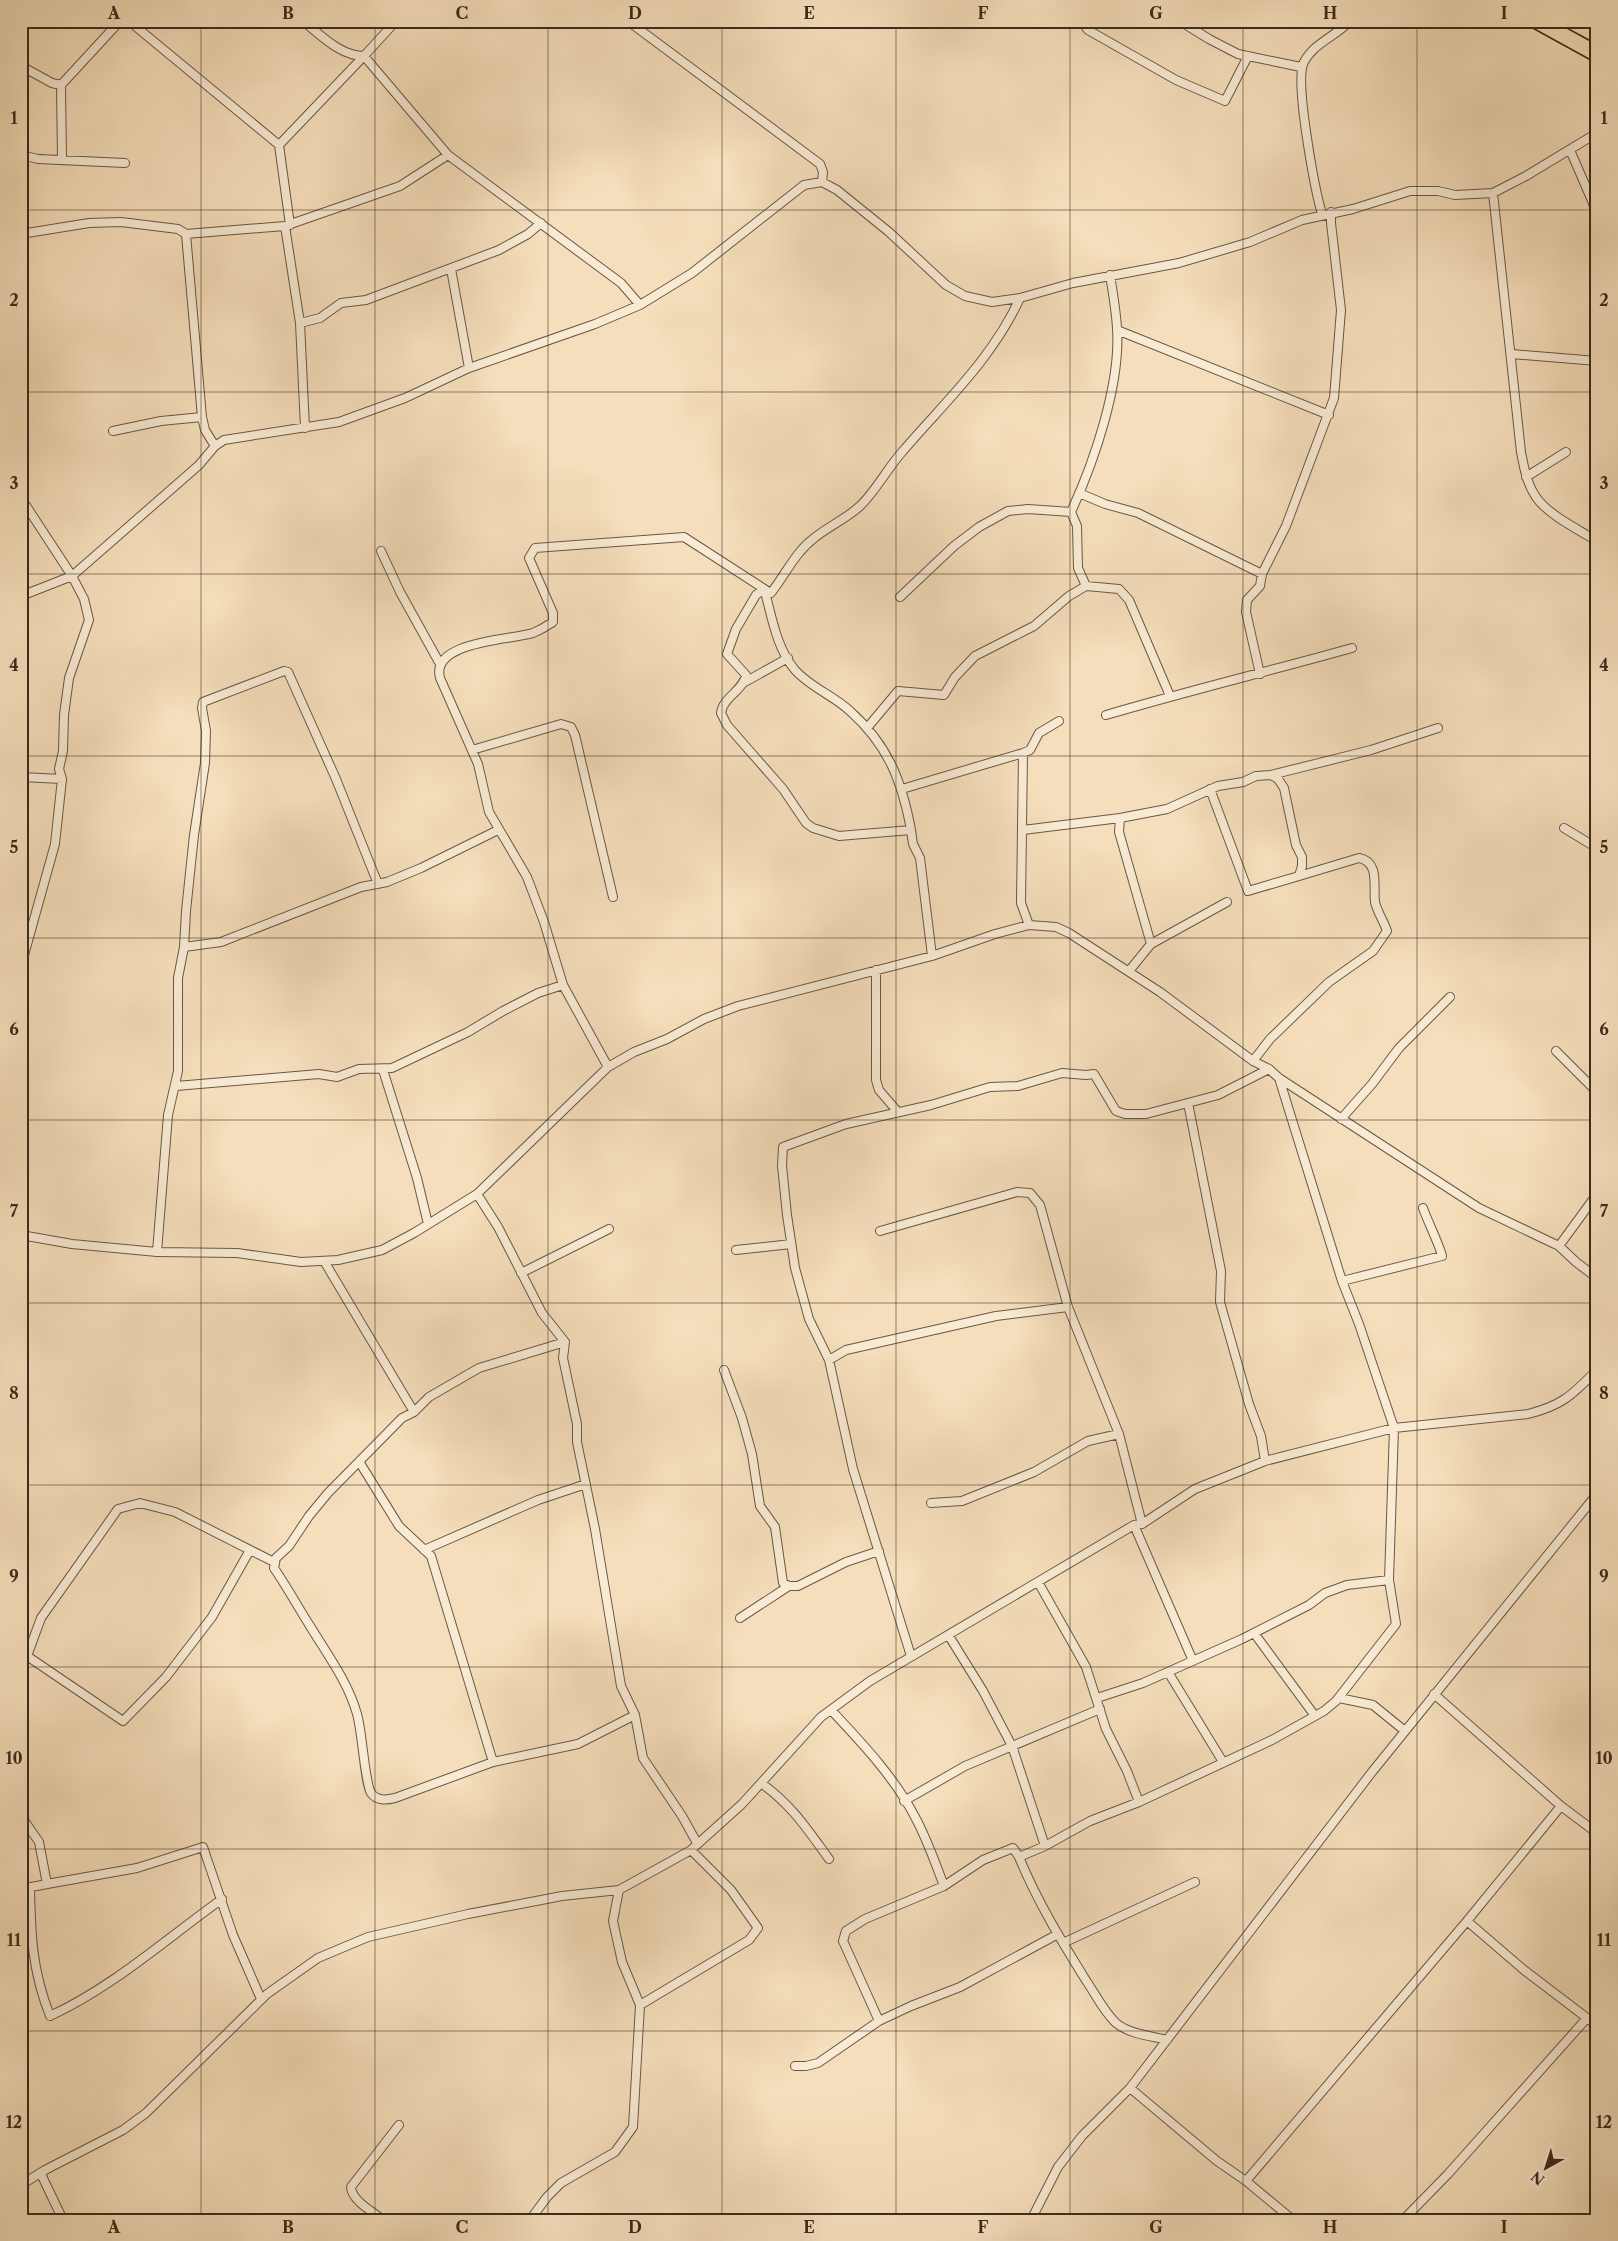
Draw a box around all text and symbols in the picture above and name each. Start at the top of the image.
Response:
text: A [107,3,121,23]
text: B [282,3,294,23]
text: C [456,3,468,23]
text: D [628,3,642,23]
text: E [803,3,815,23]
text: F [978,3,989,23]
text: G [1149,3,1163,23]
text: H [1323,3,1337,23]
text: I [1501,3,1508,23]
text: 1 [10,108,18,128]
text: 1 [1600,108,1608,128]
text: 2 [9,290,19,310]
text: 2 [1599,290,1609,310]
text: 3 [9,473,19,493]
text: 3 [1599,473,1609,493]
text: 4 [9,655,19,675]
text: 4 [1599,655,1609,675]
text: 5 [10,837,19,857]
text: 5 [1600,837,1609,857]
text: 6 [9,1019,19,1039]
text: 6 [1599,1019,1609,1039]
text: 7 [10,1201,19,1221]
text: 7 [1600,1201,1609,1221]
text: 8 [9,1383,19,1403]
text: 8 [1599,1383,1609,1403]
text: 9 [9,1566,19,1586]
text: 9 [1599,1566,1609,1586]
text: 10 [5,1748,23,1768]
text: 10 [1595,1748,1613,1768]
text: 11 [7,1930,22,1950]
text: 11 [1597,1930,1612,1950]
text: 12 [6,2112,22,2132]
text: 12 [1596,2112,1612,2132]
north arrow [1520,2144,1570,2194]
text: N [1527,2167,1548,2189]
text: A [107,2217,121,2237]
text: B [282,2217,294,2237]
text: C [456,2217,468,2237]
text: D [628,2217,642,2237]
text: E [803,2217,815,2237]
text: F [978,2217,989,2237]
text: G [1149,2217,1163,2237]
text: H [1323,2217,1337,2237]
text: I [1501,2217,1508,2237]

